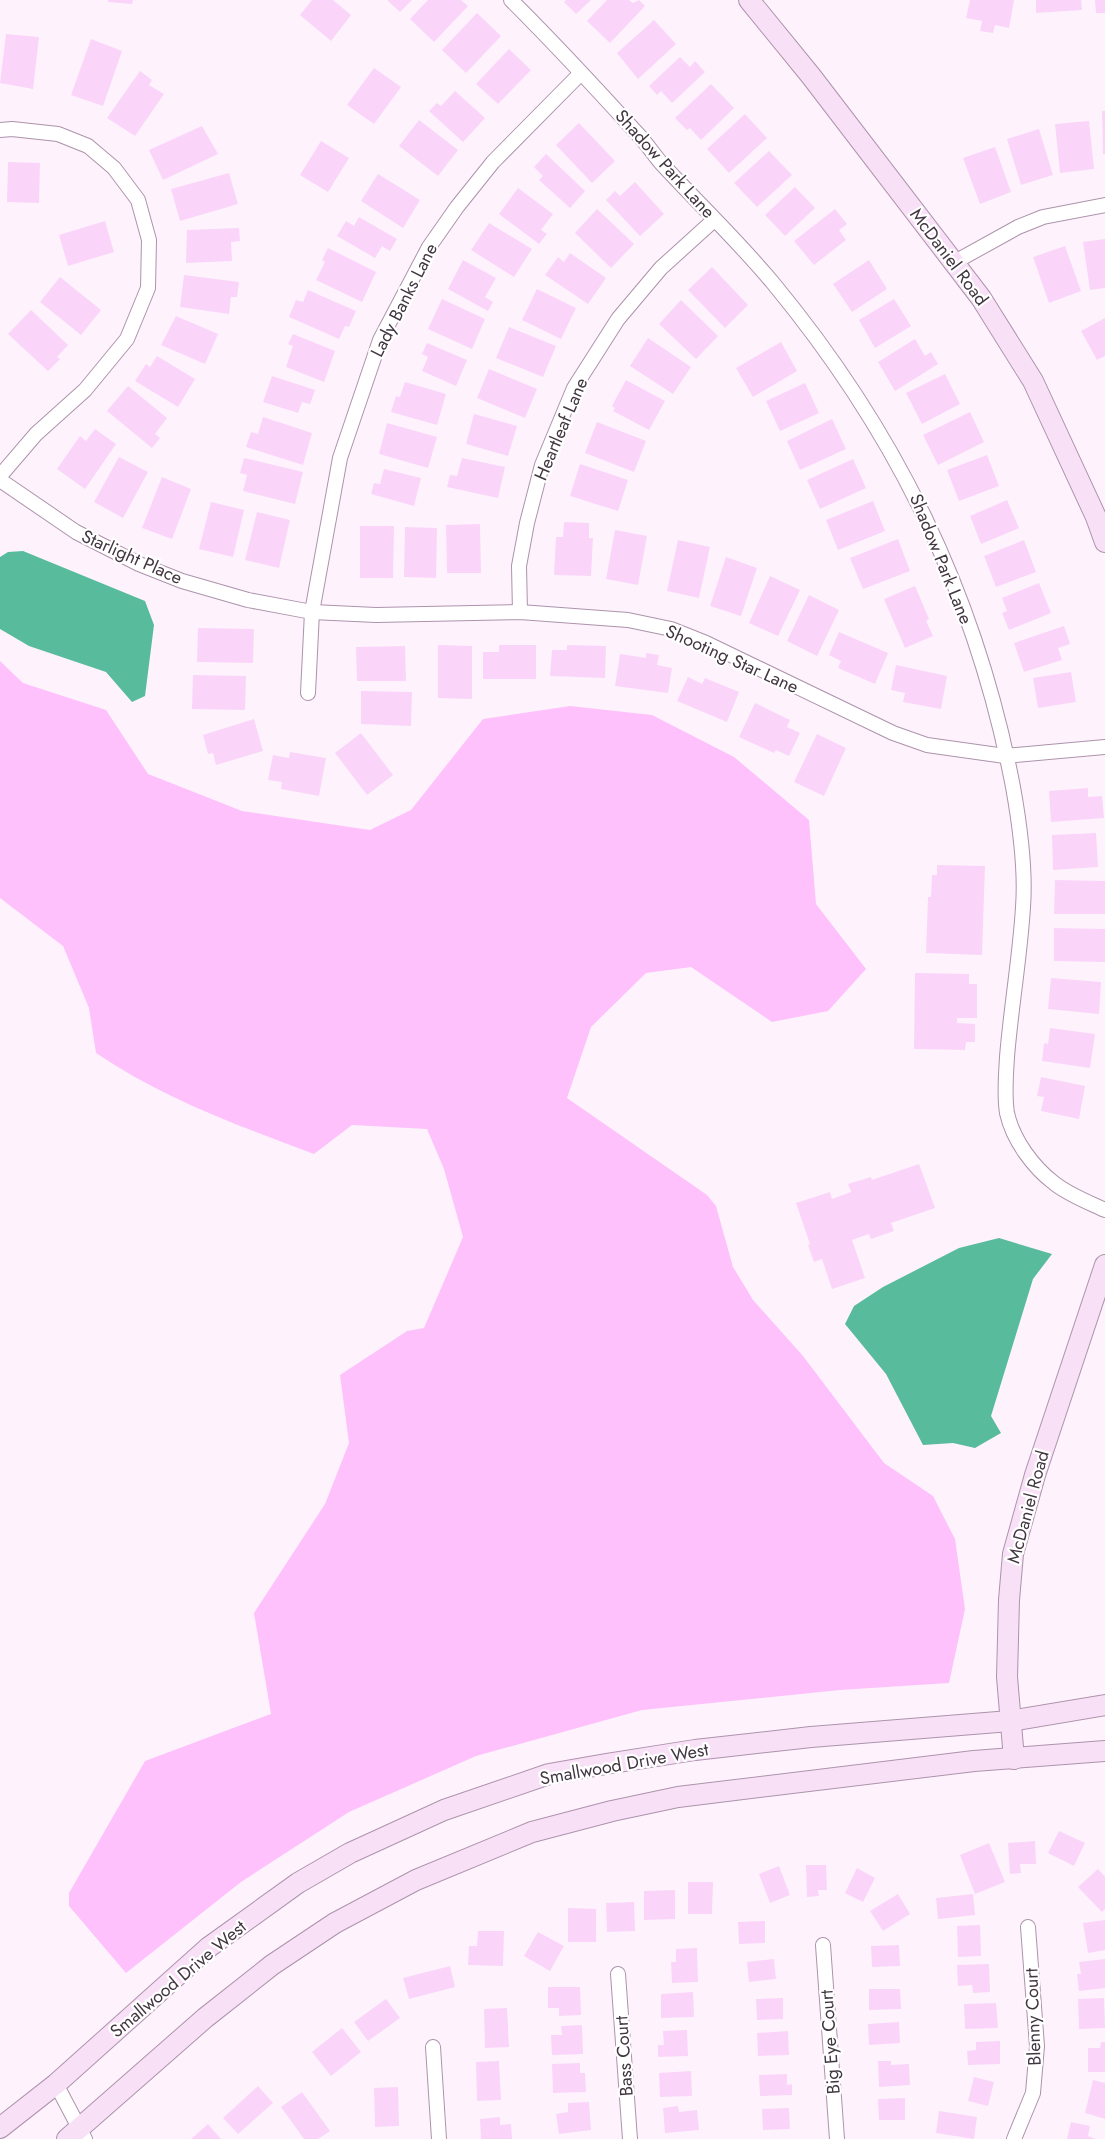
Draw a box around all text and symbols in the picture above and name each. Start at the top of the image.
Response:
street label: Shadow Park Lane [609,104,721,224]
street label: McDaniel Road [904,203,994,311]
street label: Lady Banks Lane [364,239,444,361]
street label: Heartleaf Lane [528,374,594,484]
street label: Shadow Park Lane [903,490,979,628]
street label: Starlight Place [77,523,187,591]
street label: Shooting Star Lane [661,618,803,700]
street label: McDaniel Road [1000,1448,1056,1566]
street label: Smallwood Drive West [538,1736,711,1792]
street label: Smallwood Drive West [104,1914,252,2044]
street label: Blenny Court [1018,1967,1048,2066]
street label: Big Eye Court [813,1988,847,2095]
street label: Bass Court [608,2014,640,2097]

